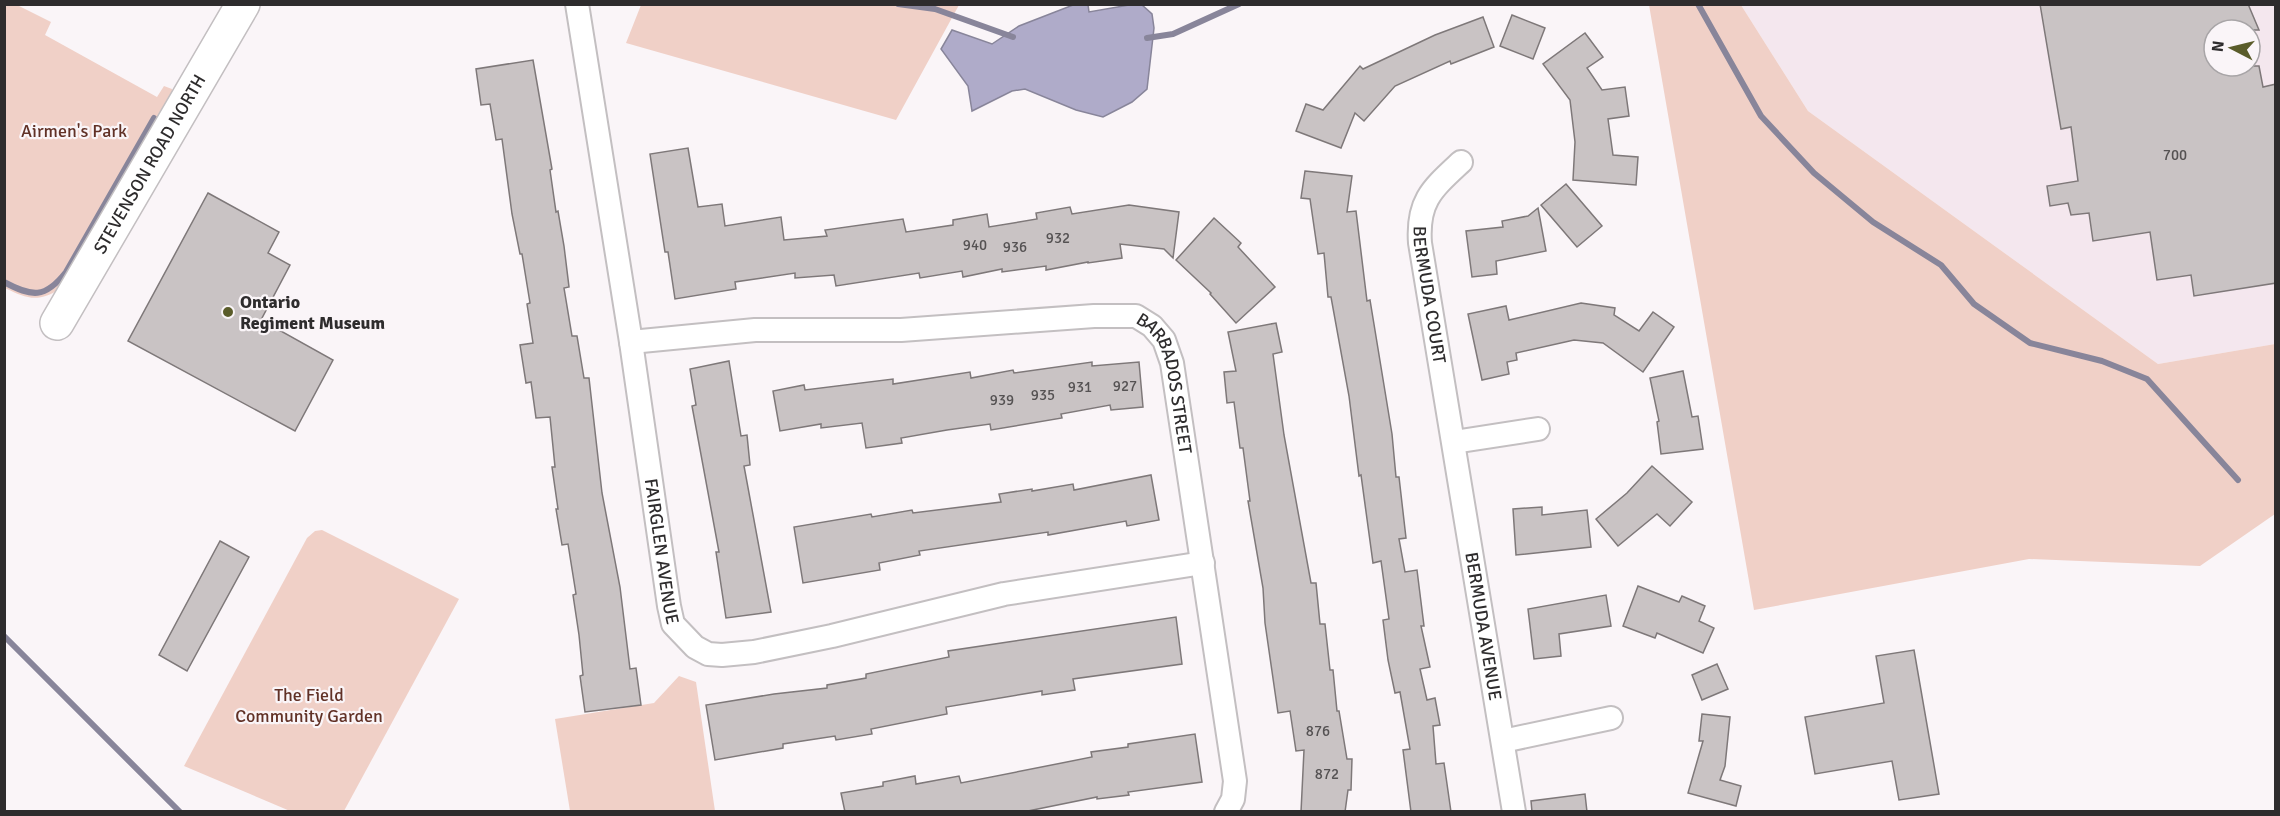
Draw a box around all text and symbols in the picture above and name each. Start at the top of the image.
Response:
north arrow [2202,18,2262,78]
text: N [2208,40,2229,53]
street label: STEVENSON ROAD NORTH [89,70,211,258]
park label: Airmen's Park [21,120,127,142]
house number: 700 [2163,146,2187,164]
street label: BERMUDA COURT [1409,226,1451,365]
house number: 932 [1046,229,1070,247]
house number: 940 [963,236,987,254]
house number: 936 [1003,238,1027,256]
place label: Ontario Regiment Museum [240,291,385,334]
marker: Ontario Regiment Museum [221,305,235,319]
street label: BARBADOS STREET [1132,308,1197,455]
house number: 927 [1113,377,1137,395]
house number: 931 [1068,378,1092,396]
house number: 935 [1031,386,1055,404]
house number: 939 [990,391,1014,409]
street label: FAIRGLEN AVENUE [640,477,684,627]
street label: BERMUDA AVENUE [1460,551,1506,702]
park label: The Field Community Garden [235,684,383,727]
house number: 876 [1306,722,1330,740]
house number: 872 [1315,765,1339,783]

